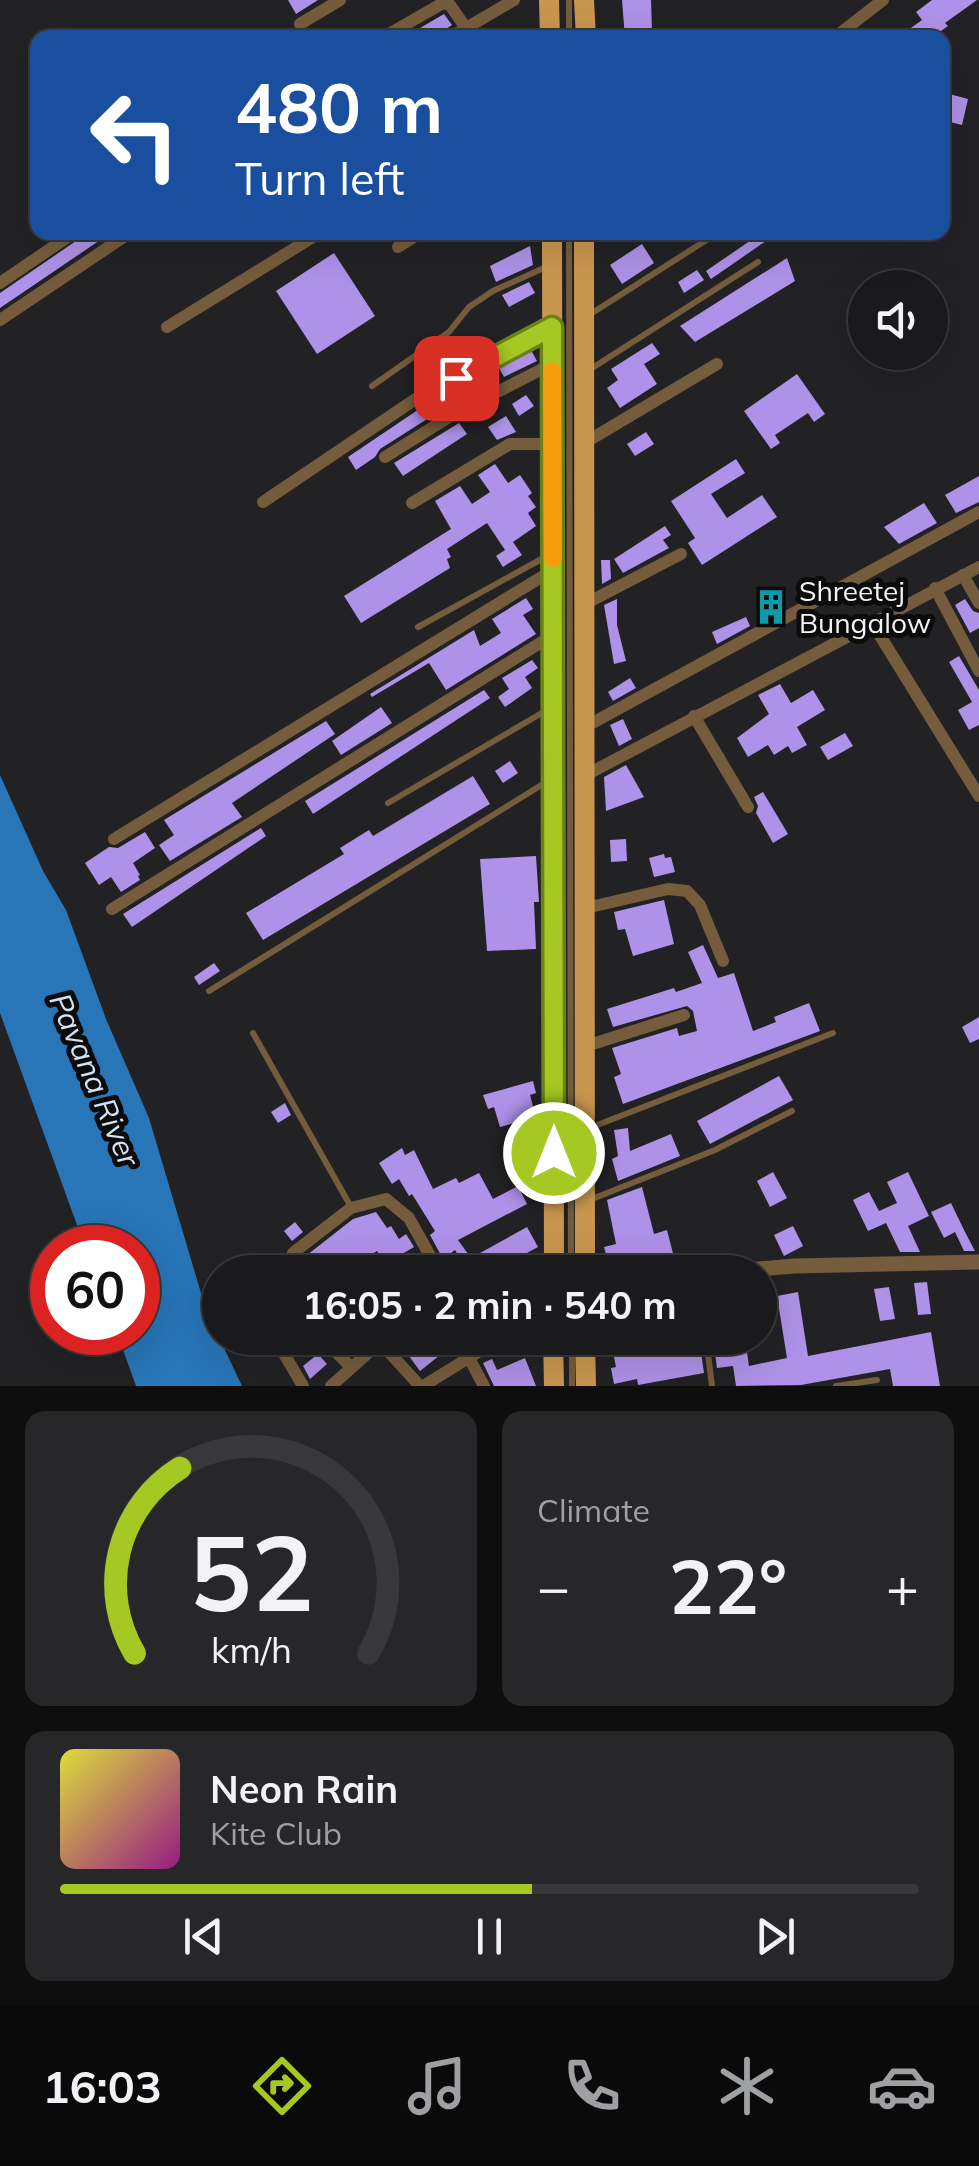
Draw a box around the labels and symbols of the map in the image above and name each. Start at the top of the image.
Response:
pin [414,336,499,421]
place label: Shreetej Bungalow [799,573,931,640]
building icon: Shreetej Bungalow [752,588,790,626]
water label: Pavana River [41,987,149,1173]
position arrow [502,1101,606,1205]
speed limit sign: 60 [30,1225,160,1355]

